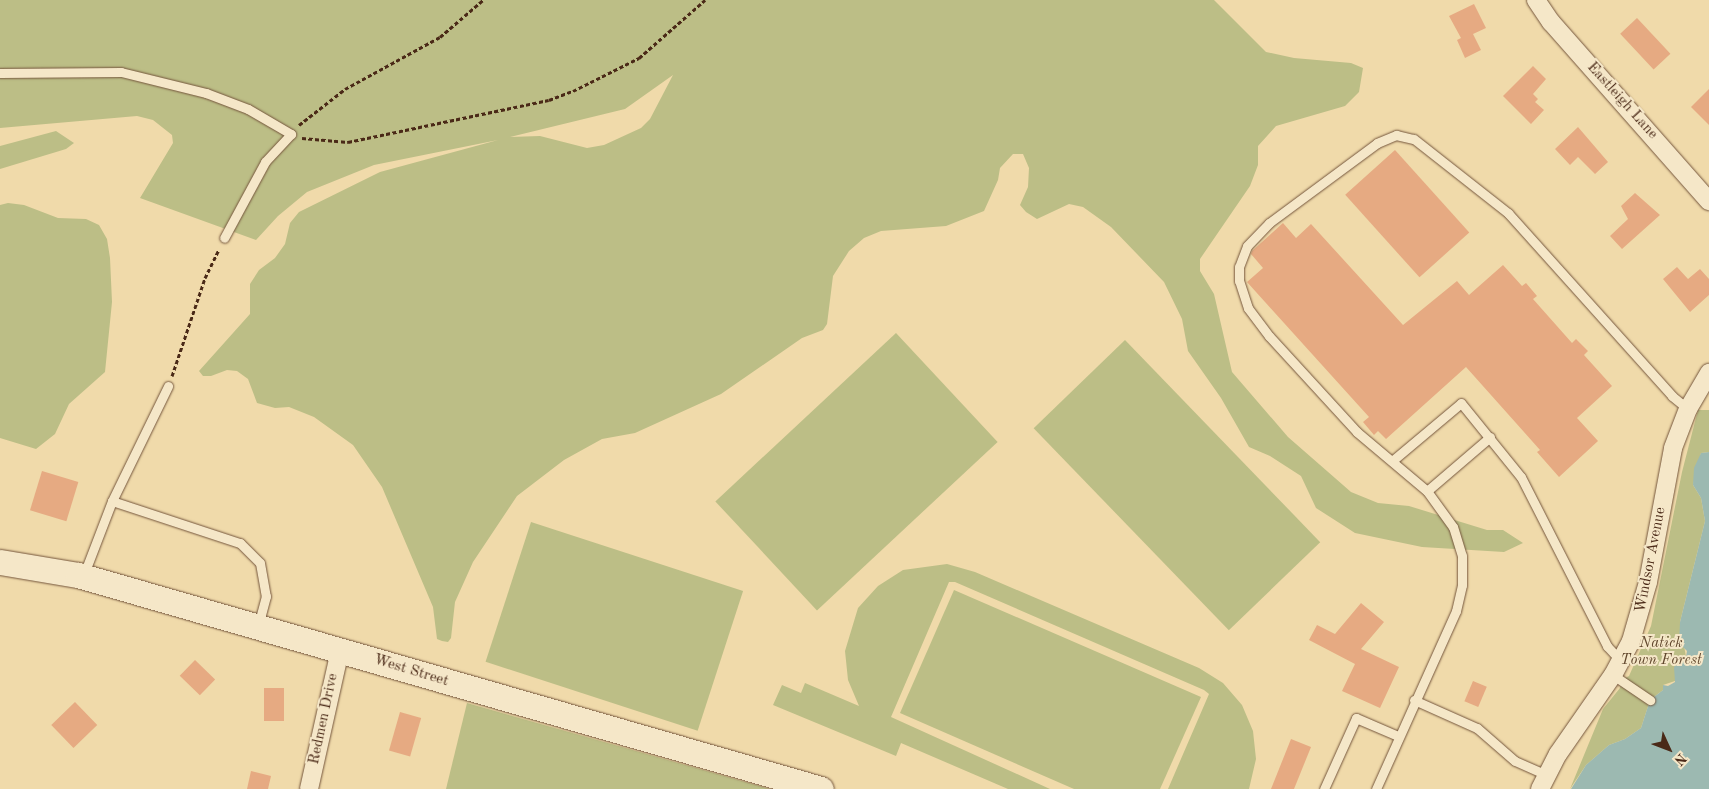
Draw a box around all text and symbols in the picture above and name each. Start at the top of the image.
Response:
street label: Eastleigh Lane [1583,59,1661,143]
street label: Windsor Avenue [1632,506,1670,614]
park label: Natick Town Forest [1620,634,1702,669]
street label: West Street [371,651,451,691]
street label: Redmen Drive [306,672,342,766]
north arrow [1644,724,1694,774]
text: N [1671,751,1689,768]

